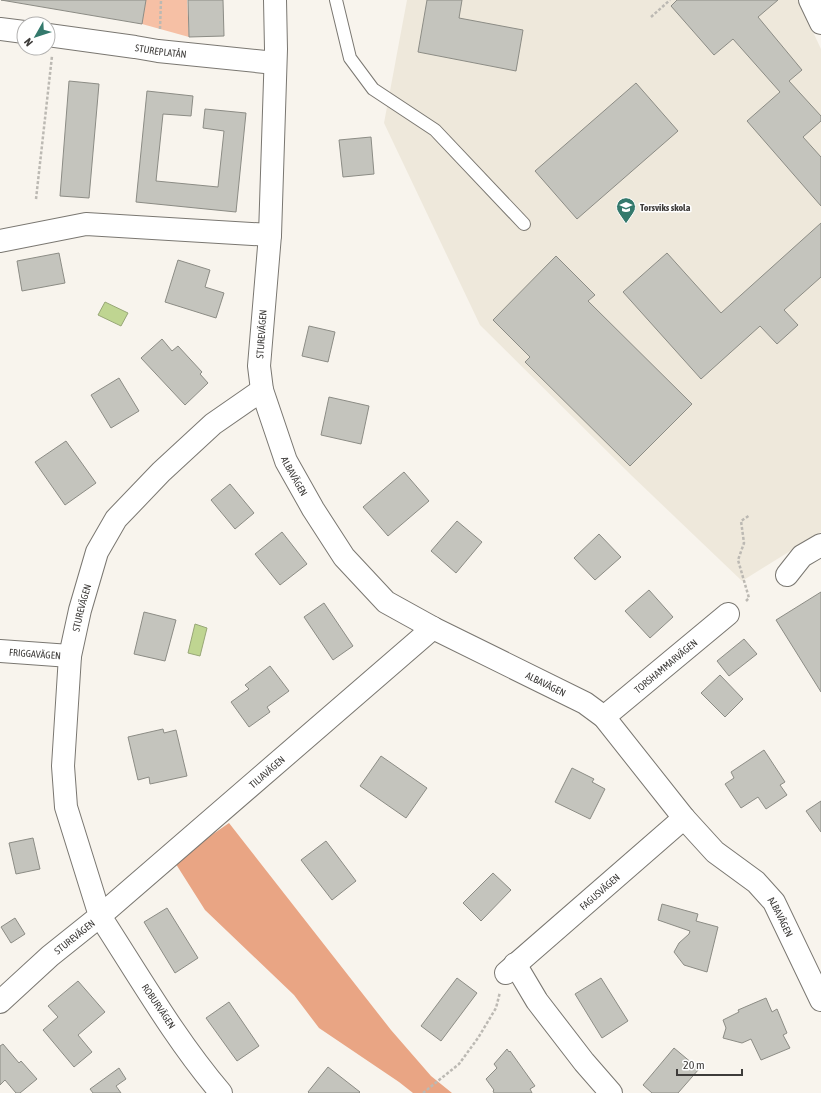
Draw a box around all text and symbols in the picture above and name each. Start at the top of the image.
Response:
north arrow [16,16,56,56]
text: N [22,36,35,49]
street label: STUREPLATÅN [134,42,187,60]
school or university icon: Torsviks skola [615,196,637,224]
place label: Torsviks skola [640,202,691,213]
street label: STUREVÄGEN [254,309,269,359]
street label: ALBAVÄGEN [279,455,310,498]
street label: STUREVÄGEN [70,583,93,633]
street label: TORSHAMMARVÄGEN [632,637,700,696]
street label: FRIGGAVÄGEN [9,647,61,661]
street label: ALBAVÄGEN [524,670,568,699]
street label: TILIAVÄGEN [247,754,287,790]
street label: FAGUSVÄGEN [578,872,622,912]
street label: ALBAVÄGEN [766,895,795,939]
street label: STUREVÄGEN [52,917,97,957]
street label: ROBURVÄGEN [140,982,178,1031]
scale bar [677,1051,742,1077]
text: 20 m [683,1058,705,1072]

